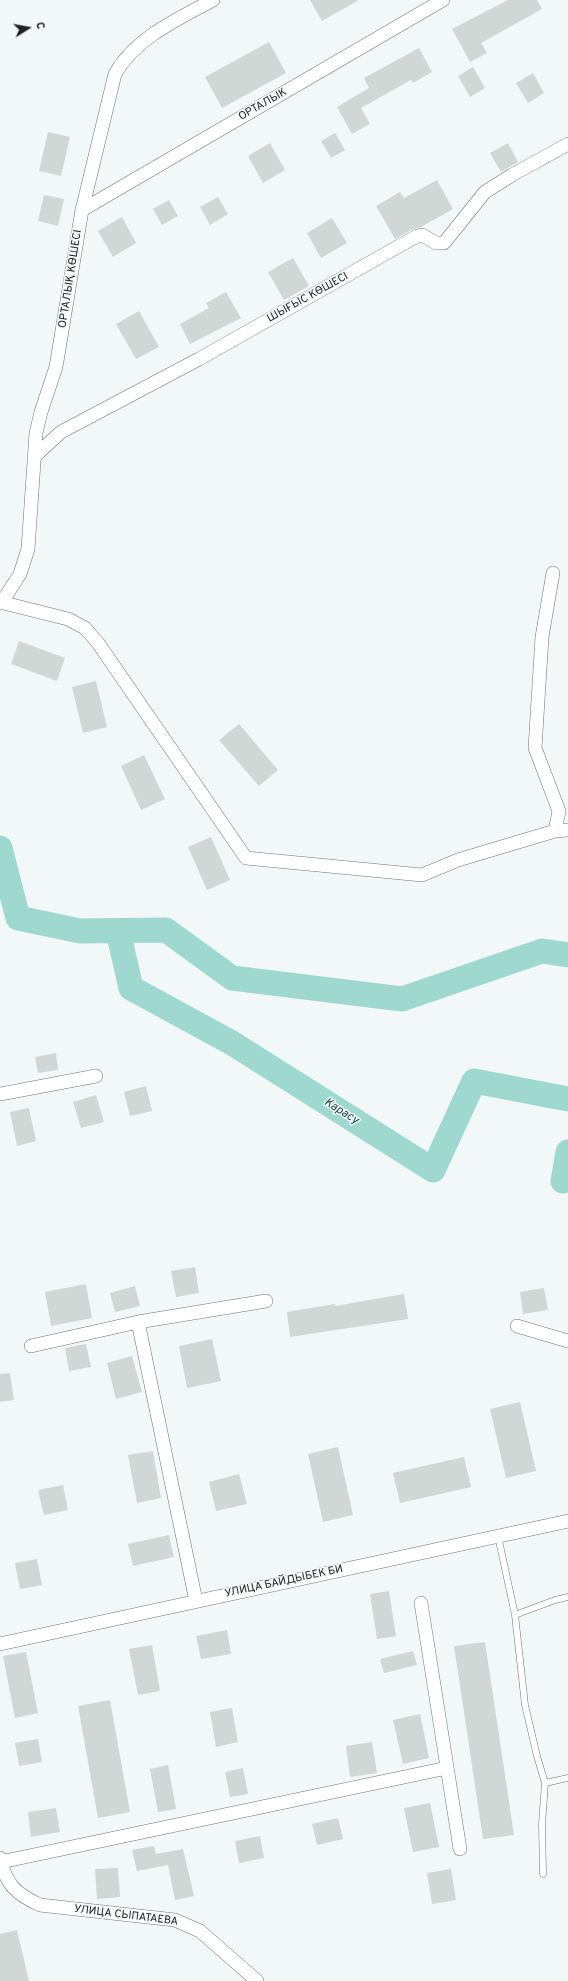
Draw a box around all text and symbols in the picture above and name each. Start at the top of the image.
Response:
north arrow [8,8,48,48]
text: С [32,21,47,30]
street label: ОРТАЛЫК [237,86,289,124]
street label: ОРТАЛЫҚ КӨШЕСІ [57,229,85,329]
street label: ШЫҒЫС КӨШЕСІ [265,270,351,326]
water label: Карасу [321,1096,361,1128]
street label: УЛИЦА БАЙДЫБЕК БИ [224,1563,344,1601]
street label: УЛИЦА СЫПАТАЕВА [73,1903,179,1929]

